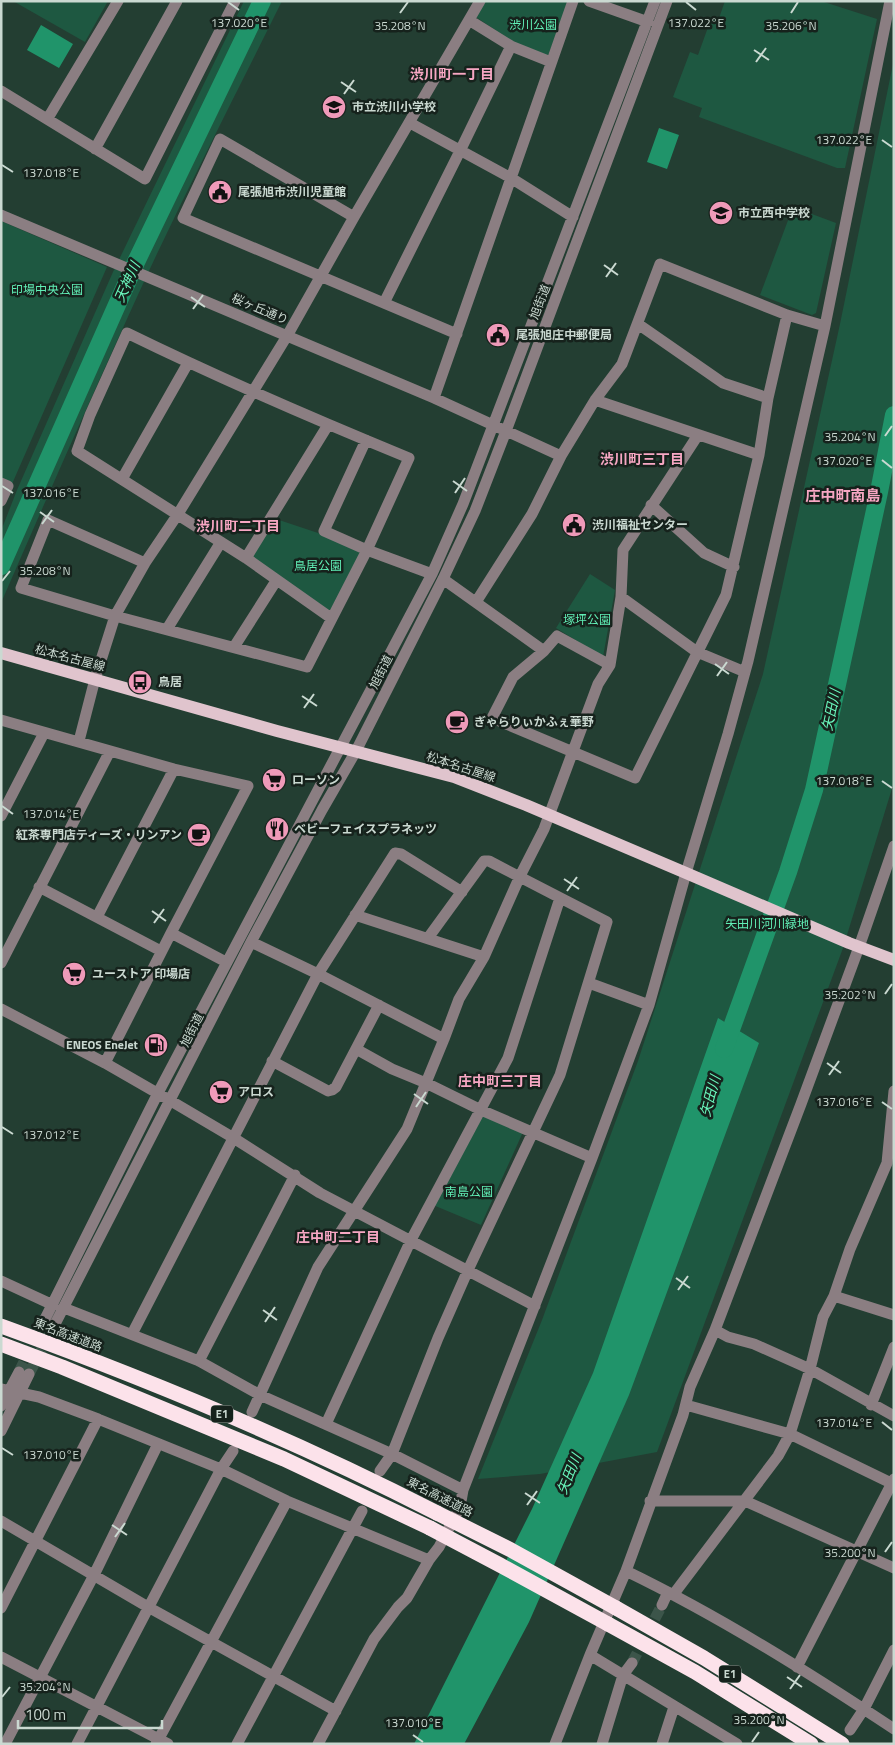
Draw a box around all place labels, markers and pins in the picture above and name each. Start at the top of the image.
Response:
school or university icon: 市立渋川小学校 [321,94,347,120]
place label: 市立渋川小学校 [352,97,436,116]
public building icon: 尾張旭市渋川児童館 [207,179,233,205]
place label: 尾張旭市渋川児童館 [238,182,346,201]
school or university icon: 市立西中学校 [708,200,734,226]
place label: 市立西中学校 [738,203,810,222]
public building icon: 尾張旭庄中郵便局 [485,322,511,348]
place label: 尾張旭庄中郵便局 [516,325,612,344]
public building icon: 渋川福祉センター [561,512,587,538]
place label: 渋川福祉センター [592,515,688,534]
bus stop icon: 鳥居 [127,669,153,695]
place label: 鳥居 [158,672,182,691]
cafe icon: ぎゃらりぃかふぇ華野 [444,709,470,735]
place label: ぎゃらりぃかふぇ華野 [474,712,594,731]
supermarket icon: ローソン [261,767,287,793]
place label: ローソン [292,770,340,789]
restaurant icon: ベビーフェイスプラネッツ [264,816,290,842]
place label: ベビーフェイスプラネッツ [294,819,437,838]
cafe icon: 紅茶専門店ティーズ・リンアン [186,822,212,848]
place label: 紅茶専門店ティーズ・リンアン [16,825,182,844]
supermarket icon: ユーストア 印場店 [61,961,87,987]
place label: ユーストア 印場店 [92,964,190,983]
fuel station icon: ENEOS EneJet [143,1032,169,1058]
place label: ENEOS EneJet [66,1035,139,1054]
supermarket icon: アロス [208,1079,234,1105]
place label: アロス [238,1082,274,1101]

